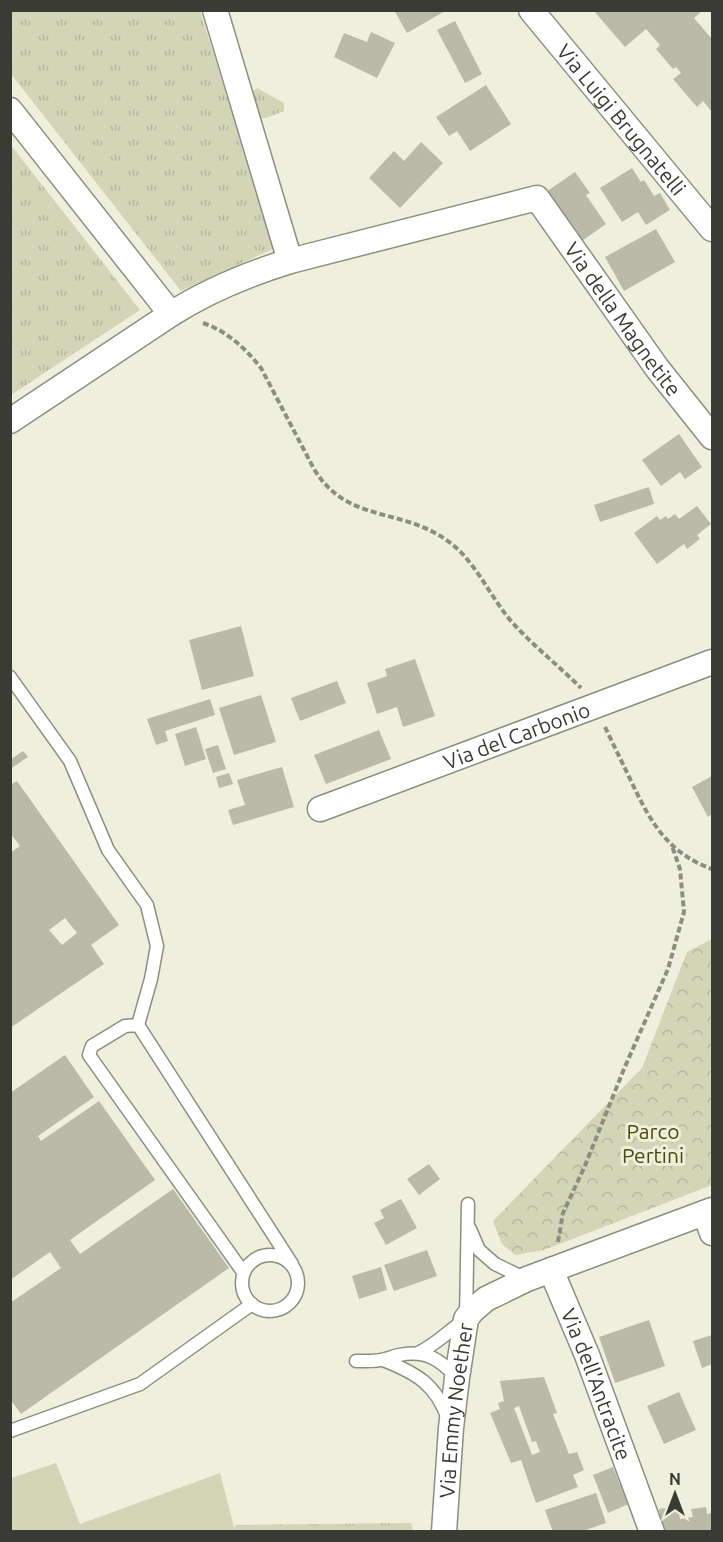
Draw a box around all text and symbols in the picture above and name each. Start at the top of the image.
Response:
street label: Via Luigi Brugnatelli [552,39,691,200]
street label: Via della Magnetite [560,238,686,400]
street label: Via del Carbonio [440,697,593,774]
park label: Parco Pertini [622,1119,684,1167]
street label: Via dell'Antracite [557,1305,637,1463]
street label: Via Emmy Noether [434,1321,477,1499]
north arrow [645,1464,705,1524]
text: N [669,1470,681,1488]

